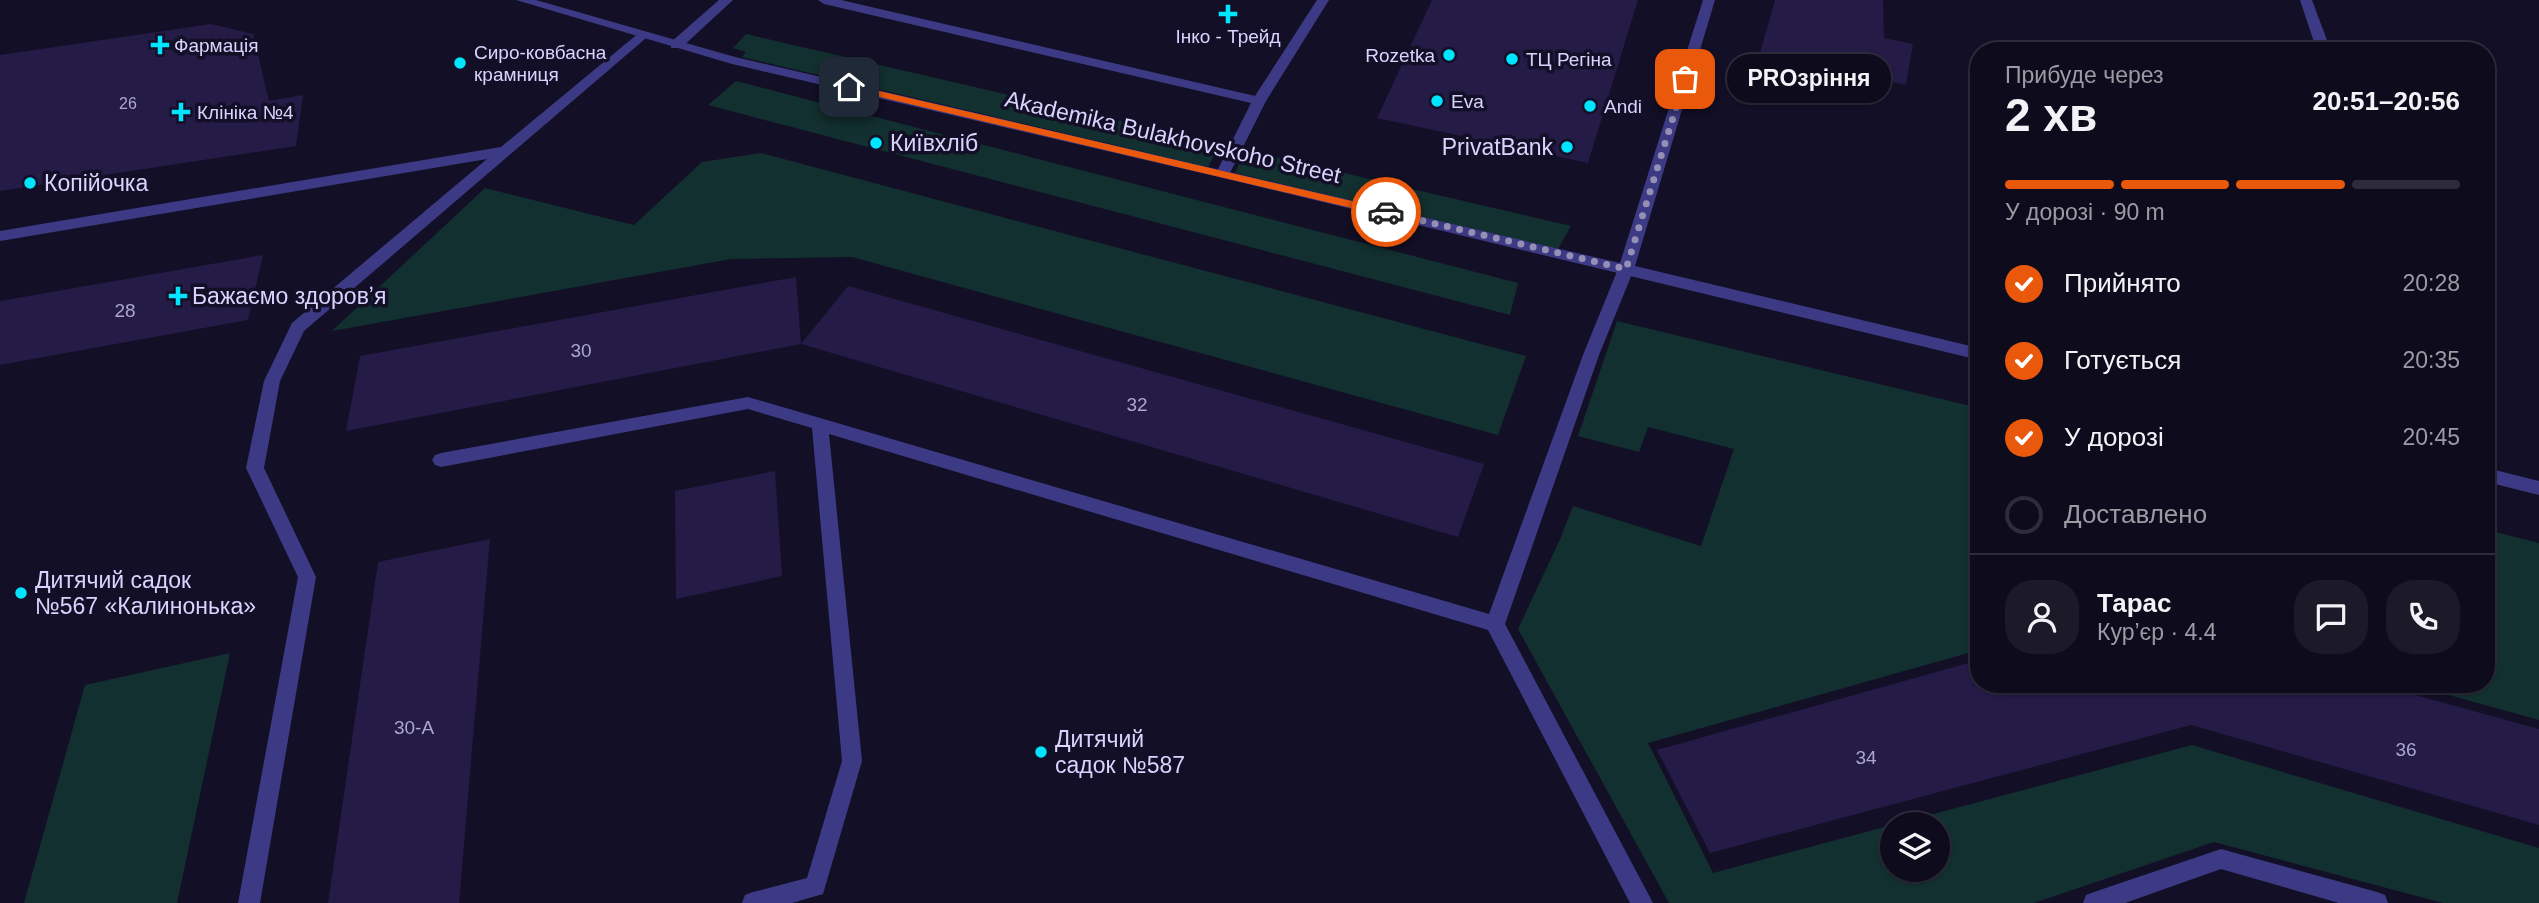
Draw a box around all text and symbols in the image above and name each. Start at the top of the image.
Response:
marker: Інко - Трейд [1220,6,1236,22]
place label: Інко - Трейд [1175,26,1281,47]
place label: Фармація [174,35,259,56]
marker: Фармація [152,37,168,53]
place label: Сиро-ковбасна крамниця [474,42,607,85]
place label: Rozetka [1365,45,1435,66]
marker: Rozetka [1441,47,1457,63]
place label: ТЦ Регіна [1526,49,1612,70]
pin [1655,49,1715,109]
marker: ТЦ Регіна [1504,51,1520,67]
marker: Сиро-ковбасна крамниця [452,55,468,71]
callout: PROзріння [1727,55,1892,104]
pin [819,57,879,117]
icon: bag [1666,60,1704,98]
text: Прибуде через [2005,62,2164,88]
text: PROзріння [1748,65,1870,91]
icon: home [830,68,868,106]
street label: Akademika Bulakhovskoho Street [1003,86,1344,188]
text: 20:51–20:56 [2313,86,2460,116]
text: 2 хв [2005,89,2097,141]
place label: Eva [1451,91,1484,112]
marker: Eva [1429,93,1445,109]
house number: 26 [119,95,137,112]
place label: Andi [1604,96,1642,117]
marker: Andi [1582,98,1598,114]
marker: Клініка №4 [171,102,191,122]
place label: Клініка №4 [197,102,294,123]
place label: Київхліб [890,130,978,156]
place label: PrivatBank [1442,134,1553,160]
marker: Київхліб [868,135,884,151]
marker: PrivatBank [1559,139,1575,155]
place label: Копійочка [44,170,148,196]
marker: Копійочка [22,175,38,191]
courier [1351,177,1421,247]
icon: car [1367,193,1405,231]
text: У дорозі · 90 m [2005,199,2165,225]
icon: check [2005,265,2043,303]
text: Прийнято [2064,268,2181,298]
text: 20:28 [2402,270,2460,296]
place label: Бажаємо здоровʼя [192,283,386,309]
marker: Бажаємо здоровʼя [170,288,186,304]
house number: 28 [114,300,136,321]
house number: 30 [570,340,592,361]
icon: check [2005,342,2043,380]
text: Готується [2064,345,2181,375]
text: 20:35 [2402,347,2460,373]
house number: 32 [1126,394,1148,415]
icon: check [2005,419,2043,457]
text: У дорозі [2064,422,2164,452]
text: 20:45 [2402,424,2460,450]
text: Доставлено [2064,499,2207,529]
place label: Дитячий садок №567 «Калинонька» [35,567,256,619]
button: person [2005,580,2079,654]
button: chat [2294,580,2368,654]
button: phone [2386,580,2460,654]
marker: Дитячий садок №567 «Калинонька» [13,585,29,601]
text: Тарас [2097,588,2172,618]
text: Кур’єр · 4.4 [2097,619,2216,645]
house number: 30-А [394,717,434,738]
place label: Дитячий садок №587 [1055,726,1185,778]
house number: 36 [2395,739,2417,760]
marker: Дитячий садок №587 [1033,744,1049,760]
house number: 34 [1855,747,1877,768]
map controls [1880,812,1950,882]
button: layers [1880,812,1950,882]

